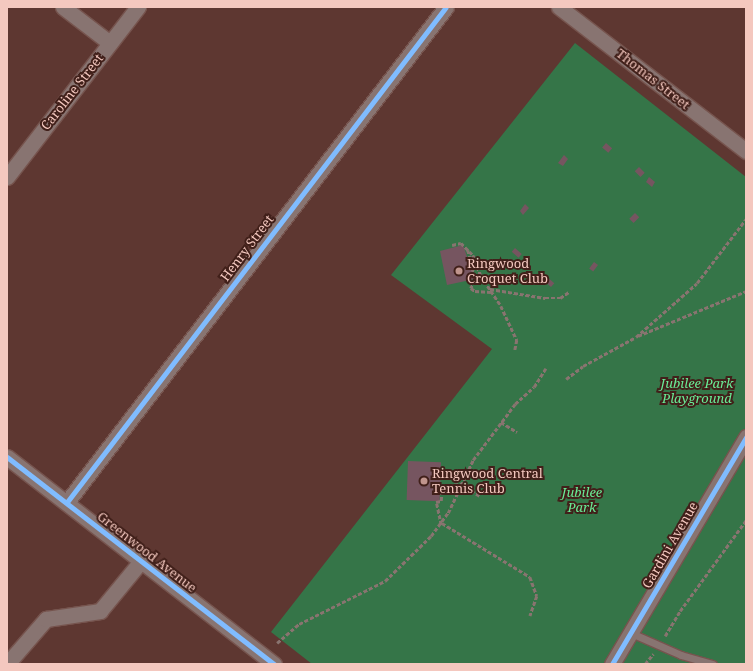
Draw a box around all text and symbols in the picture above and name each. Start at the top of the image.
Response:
street label: Thomas Street [613,46,693,112]
street label: Caroline Street [38,51,106,133]
street label: Henry Street [217,212,277,284]
place label: Ringwood Croquet Club [467,256,548,287]
marker: Ringwood Croquet Club [454,266,464,276]
park label: Jubilee Park Playground [661,376,733,407]
place label: Ringwood Central Tennis Club [432,466,543,497]
marker: Ringwood Central Tennis Club [419,476,429,486]
park label: Jubilee Park [562,485,602,516]
street label: Gardini Avenue [639,499,701,591]
street label: Greenwood Avenue [94,508,200,596]

